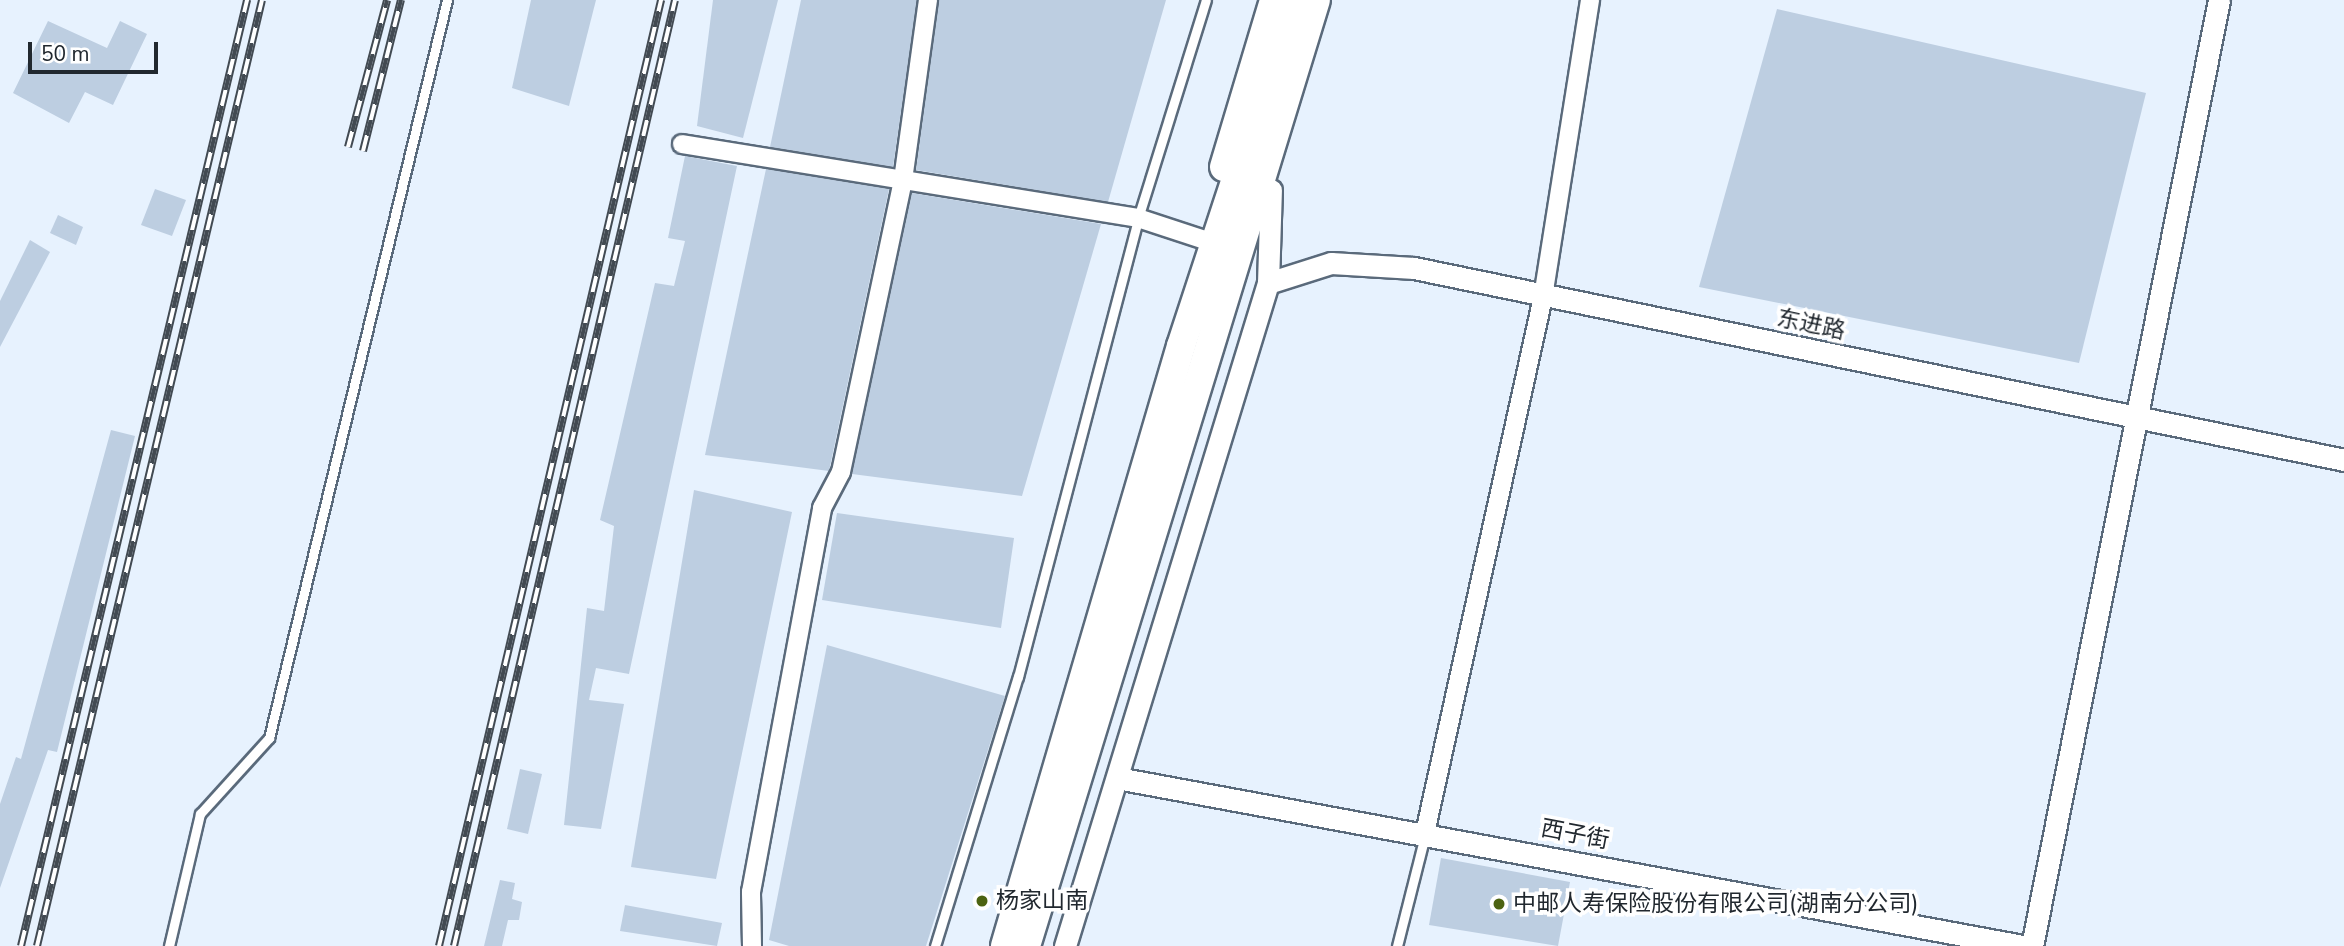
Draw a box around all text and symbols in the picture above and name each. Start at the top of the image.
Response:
scale bar [32,28,161,72]
text: 50 m [41,40,90,68]
street label: 东进路 [1774,304,1848,346]
street label: 西子街 [1539,815,1611,855]
place label: 杨家山南 [996,887,1088,915]
place label: 中邮人寿保险股份有限公司(湖南分公司) [1513,890,1919,918]
marker: 杨家山南 [974,893,990,909]
marker: 中邮人寿保险股份有限公司(湖南分公司) [1491,896,1507,912]

